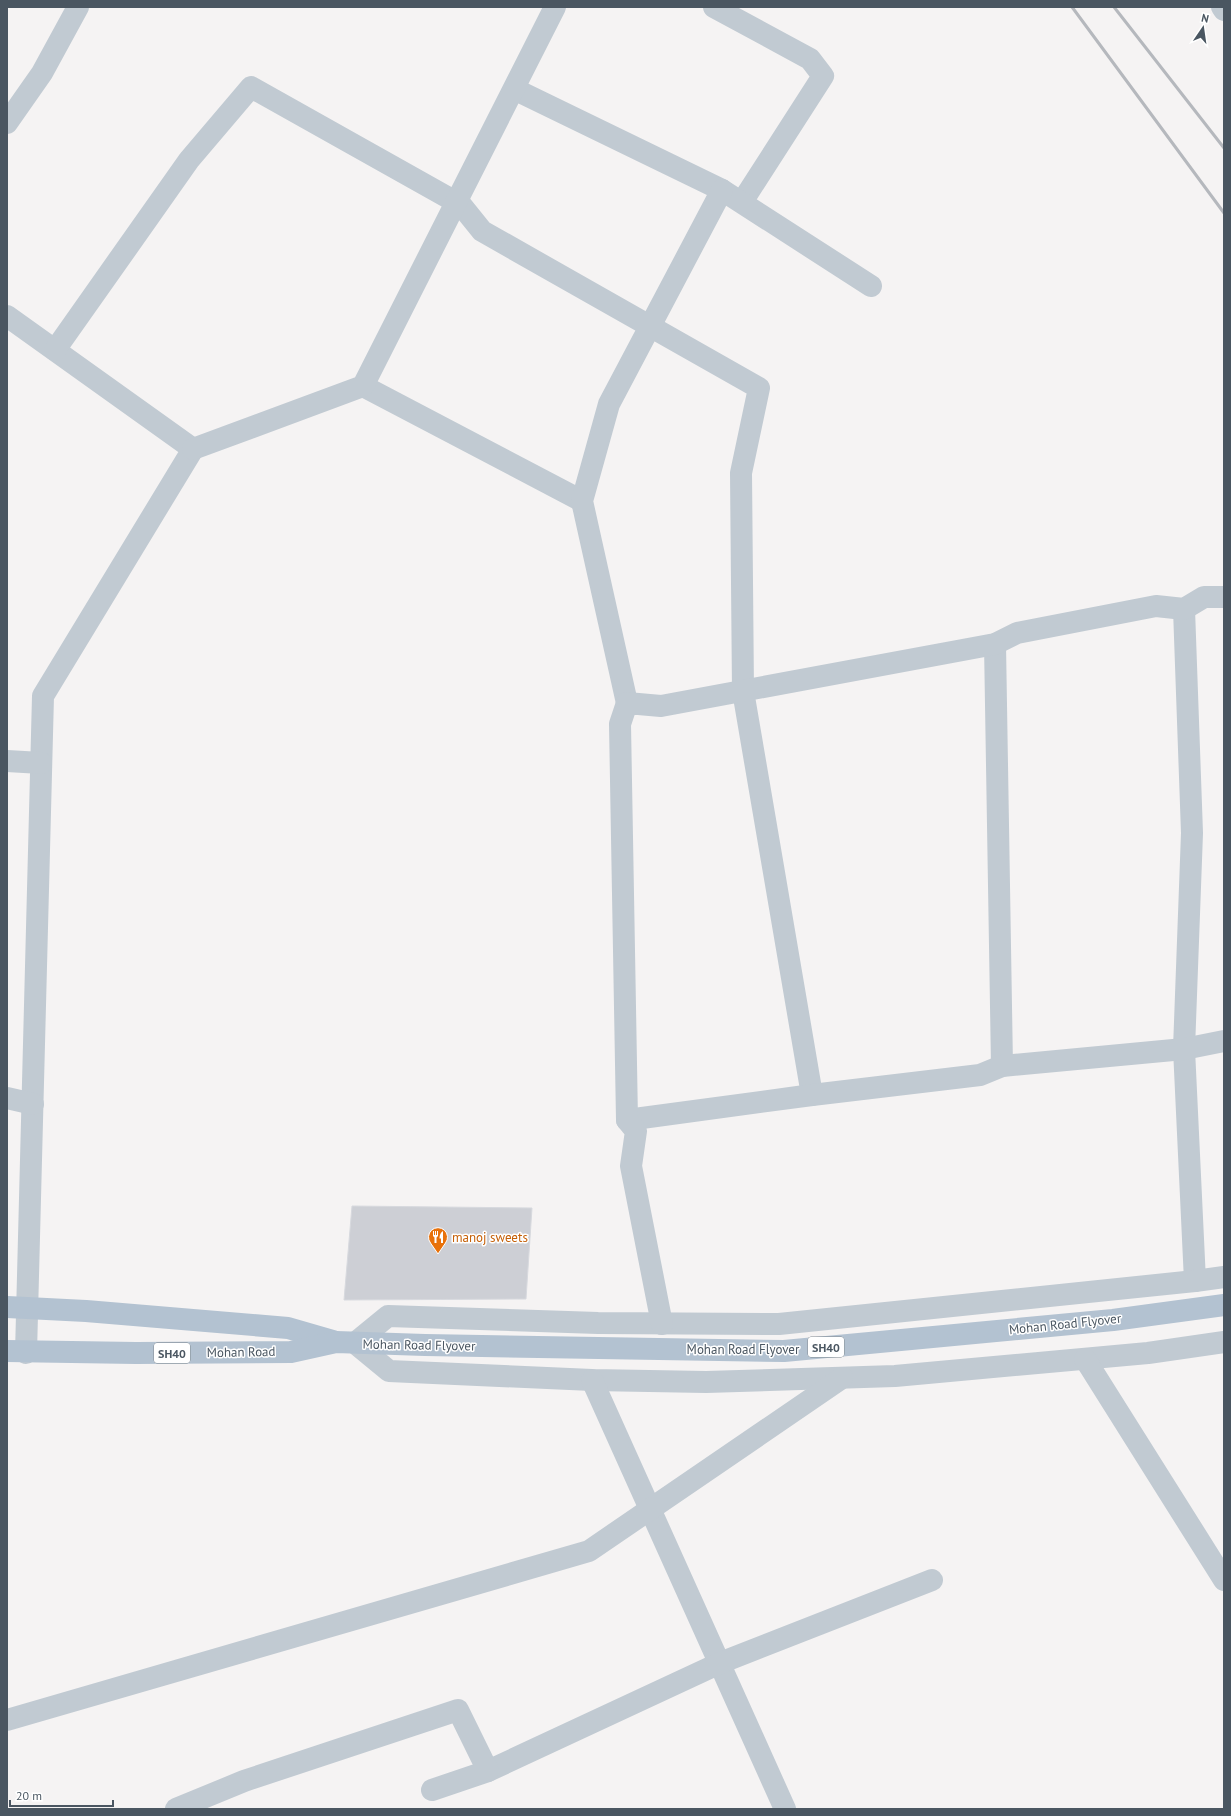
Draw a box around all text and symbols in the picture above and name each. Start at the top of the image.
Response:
north arrow [1183,8,1223,48]
text: N [1200,11,1210,26]
restaurant icon: manoj sweets [427,1226,449,1254]
place label: manoj sweets [452,1229,528,1246]
street label: Mohan Road Flyover [1008,1310,1123,1338]
street label: Mohan Road Flyover [362,1336,476,1354]
road number: SH40 [808,1337,844,1357]
street label: Mohan Road Flyover [687,1341,800,1358]
road number: SH40 [154,1343,190,1363]
street label: Mohan Road [206,1343,276,1361]
scale bar [10,1782,113,1808]
text: 20 m [16,1788,42,1803]

